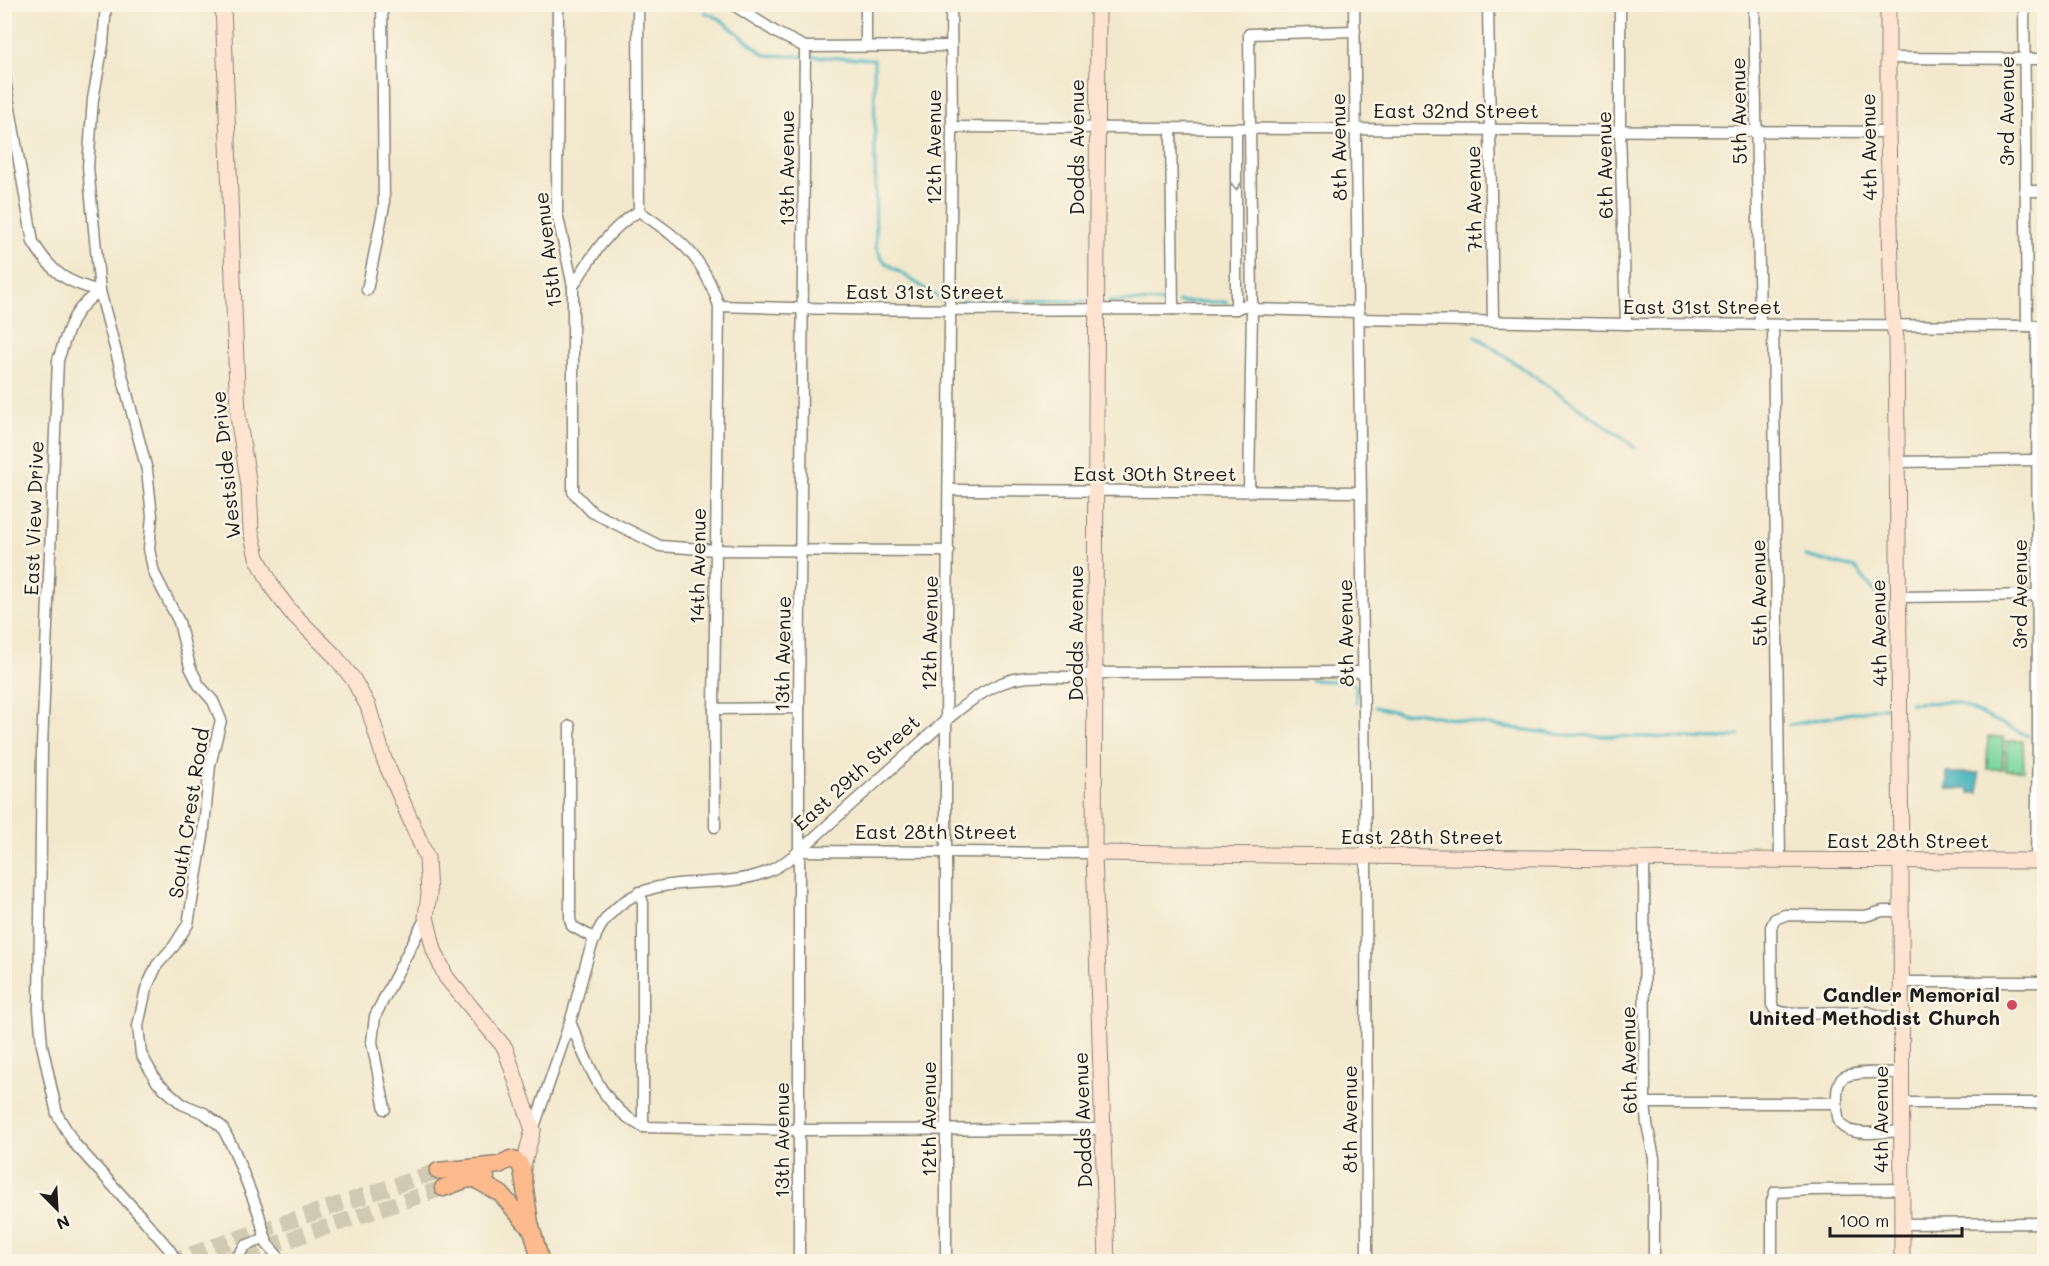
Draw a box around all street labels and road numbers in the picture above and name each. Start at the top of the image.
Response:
street label: 3rd Avenue [1993,56,2019,166]
street label: 5th Avenue [1724,57,1752,165]
street label: Dodds Avenue [1063,79,1089,215]
street label: 12th Avenue [920,89,946,205]
street label: 8th Avenue [1324,93,1352,201]
street label: 4th Avenue [1854,93,1882,201]
street label: East 32nd Street [1373,97,1539,123]
street label: 13th Avenue [773,110,799,226]
street label: 6th Avenue [1590,111,1618,219]
street label: 7th Avenue [1459,145,1487,253]
street label: 15th Avenue [527,191,567,309]
street label: East 31st Street [846,278,1004,304]
street label: East 31st Street [1623,293,1781,319]
street label: Westside Drive [204,390,246,540]
street label: East View Drive [17,440,49,596]
street label: East 30th Street [1073,460,1237,486]
street label: 14th Avenue [683,508,711,624]
street label: 5th Avenue [1744,539,1772,647]
street label: 3rd Avenue [2006,539,2032,649]
street label: Dodds Avenue [1062,565,1088,701]
street label: 12th Avenue [915,575,943,691]
street label: 8th Avenue [1331,579,1359,687]
street label: 4th Avenue [1864,579,1892,687]
street label: 13th Avenue [768,596,796,712]
street label: East 29th Street [787,708,925,836]
street label: South Crest Road [162,726,214,900]
street label: East 28th Street [855,818,1017,844]
street label: East 28th Street [1341,823,1503,849]
street label: East 28th Street [1827,827,1989,853]
street label: 6th Avenue [1614,1006,1642,1114]
street label: Dodds Avenue [1067,1051,1097,1189]
street label: 12th Avenue [915,1061,941,1177]
street label: 8th Avenue [1336,1065,1362,1173]
street label: 4th Avenue [1867,1065,1893,1173]
street label: 13th Avenue [768,1082,794,1198]

